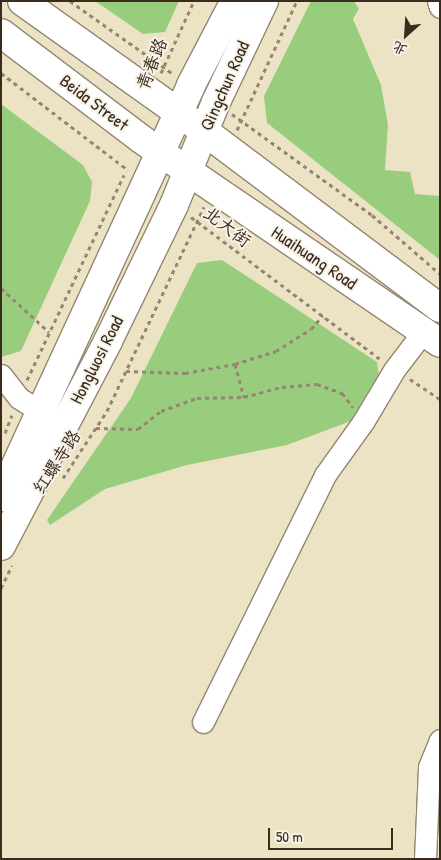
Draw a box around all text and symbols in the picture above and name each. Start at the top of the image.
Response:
north arrow [381,10,431,60]
street label: 青春路 [132,35,172,93]
text: 北 [389,37,410,61]
street label: Qingchun Road [196,38,254,134]
street label: Beida Street [55,70,133,136]
street label: 北大街 [199,202,255,252]
street label: Huaihuang Road [267,222,361,294]
street label: Hongluosi Road [66,312,128,408]
street label: 红螺寺路 [28,426,86,498]
scale bar [271,818,396,850]
text: 50 m [276,826,303,847]

